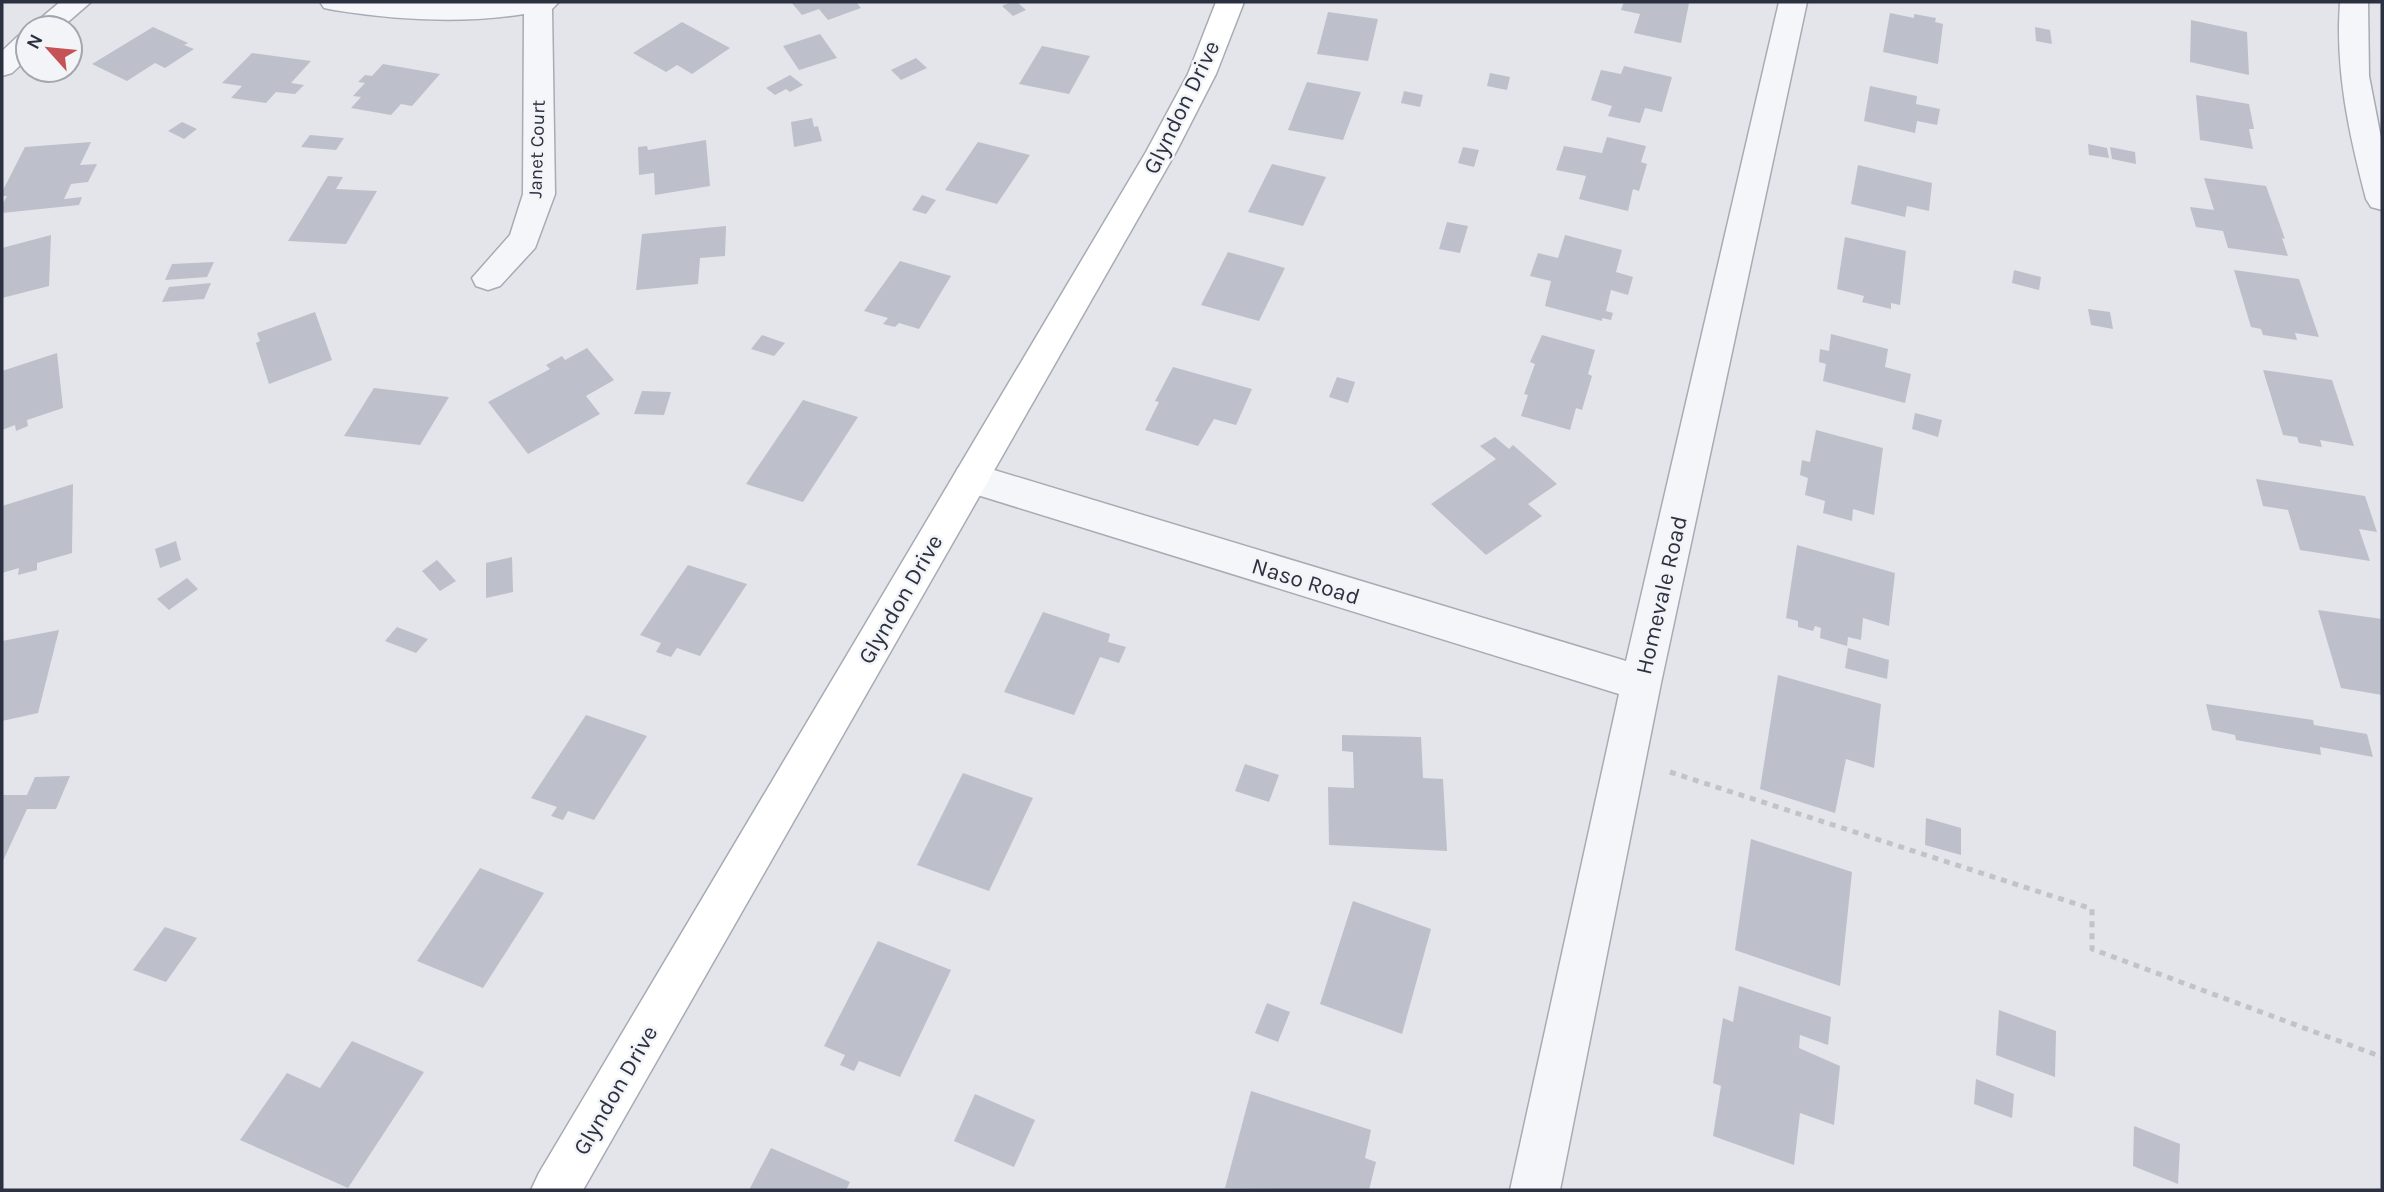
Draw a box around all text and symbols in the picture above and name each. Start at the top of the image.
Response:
north arrow [14,14,84,84]
text: N [22,31,48,53]
street label: Glyndon Drive [1138,36,1225,178]
street label: Janet Court [524,99,550,199]
street label: Homevale Road [1630,513,1693,677]
street label: Glyndon Drive [852,530,948,669]
street label: Naso Road [1249,552,1363,611]
street label: Glyndon Drive [567,1021,663,1160]

